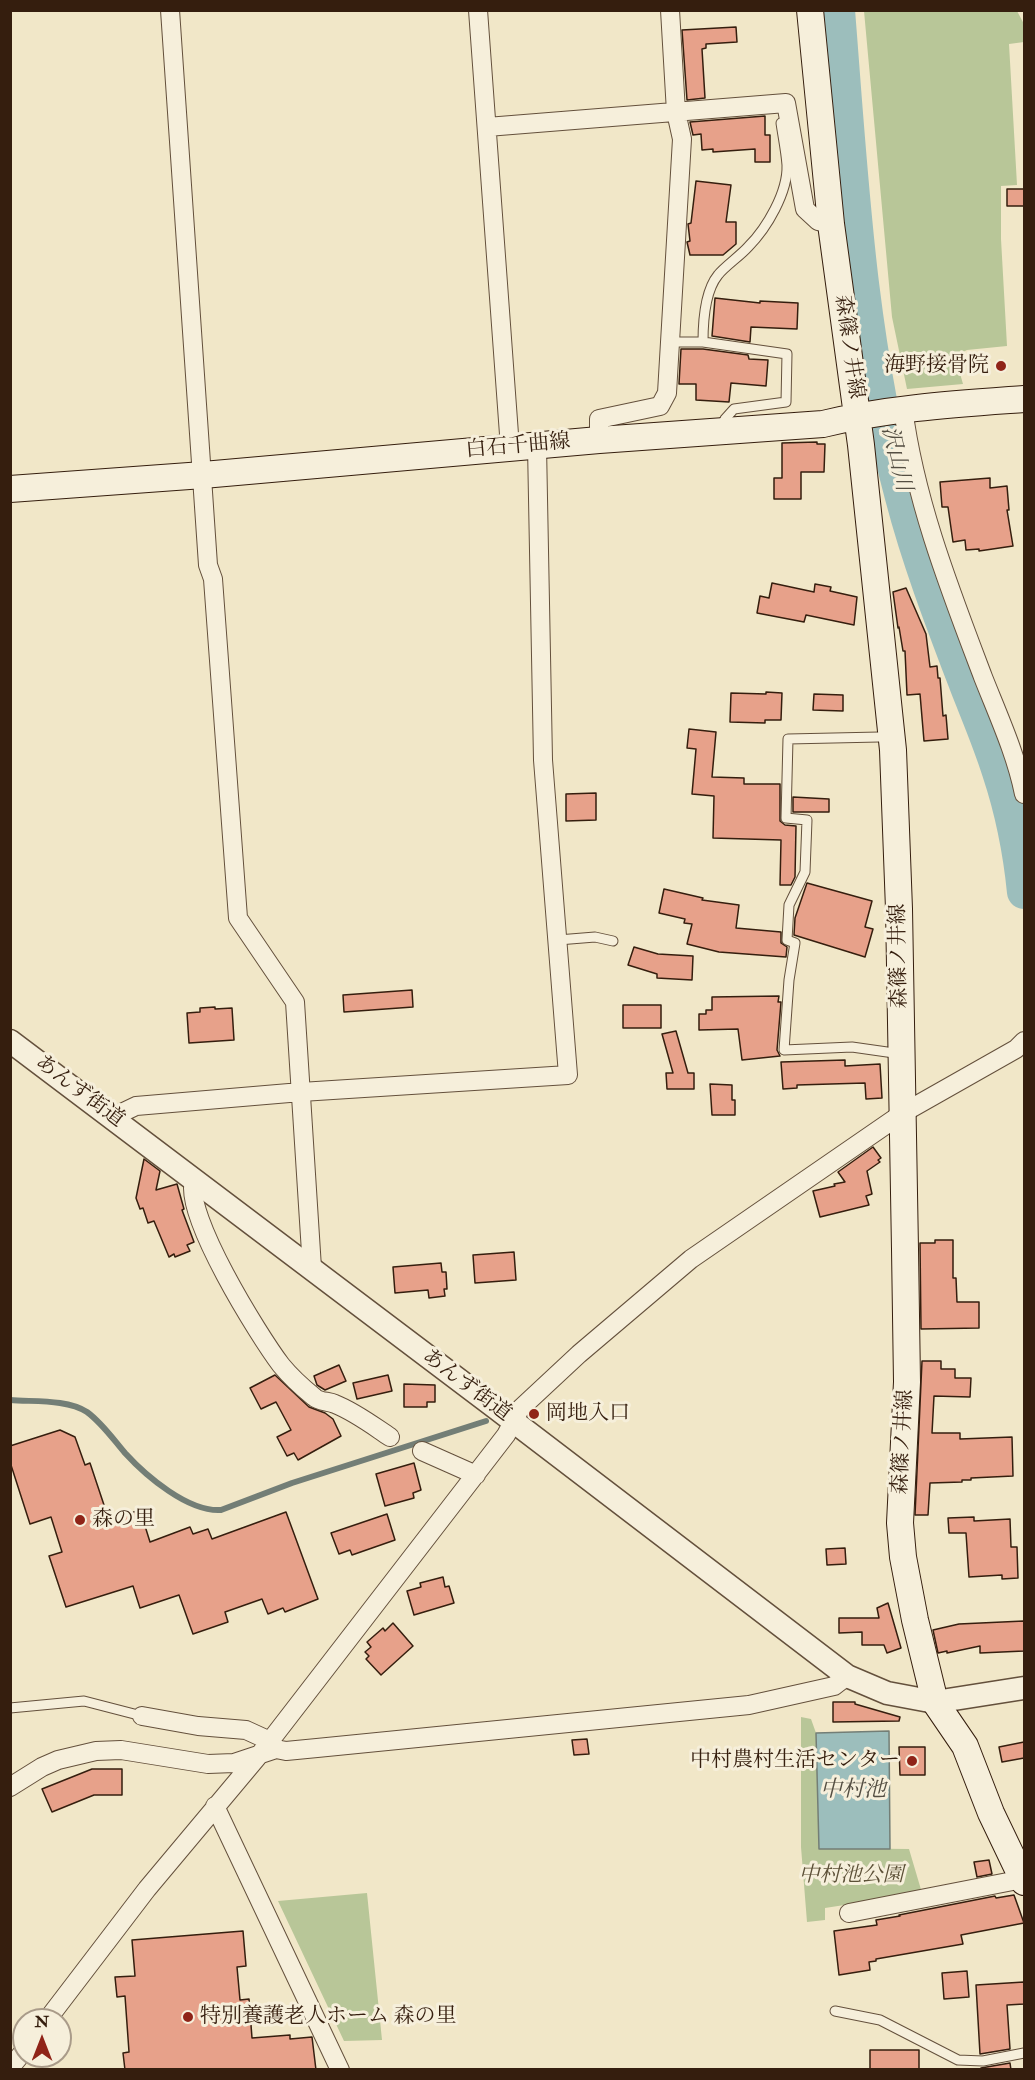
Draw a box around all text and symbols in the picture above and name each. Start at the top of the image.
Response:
street label: 森篠ノ井線 [828,293,868,401]
place label: 海野接骨院 [884,353,989,379]
marker: 海野接骨院 [994,359,1008,373]
water label: 沢山川 [874,424,916,494]
street label: 白石千曲線 [465,430,571,464]
street label: 森篠ノ井線 [886,903,914,1009]
street label: あんず街道 [29,1050,129,1134]
street label: あんず街道 [416,1344,516,1428]
street label: 森篠ノ井線 [889,1389,919,1495]
place label: 岡地入口 [546,1401,630,1427]
marker: 岡地入口 [527,1407,541,1421]
place label: 森の里 [92,1507,155,1533]
marker: 森の里 [73,1513,87,1527]
place label: 中村農村生活センター [690,1748,900,1774]
marker: 中村農村生活センター [905,1754,919,1768]
water label: 中村池 [820,1778,886,1804]
park label: 中村池公園 [799,1863,903,1889]
place label: 特別養護老人ホーム 森の里 [200,2004,456,2030]
north arrow [12,2008,72,2068]
marker: 特別養護老人ホーム 森の里 [181,2010,195,2024]
text: N [35,2012,49,2032]

